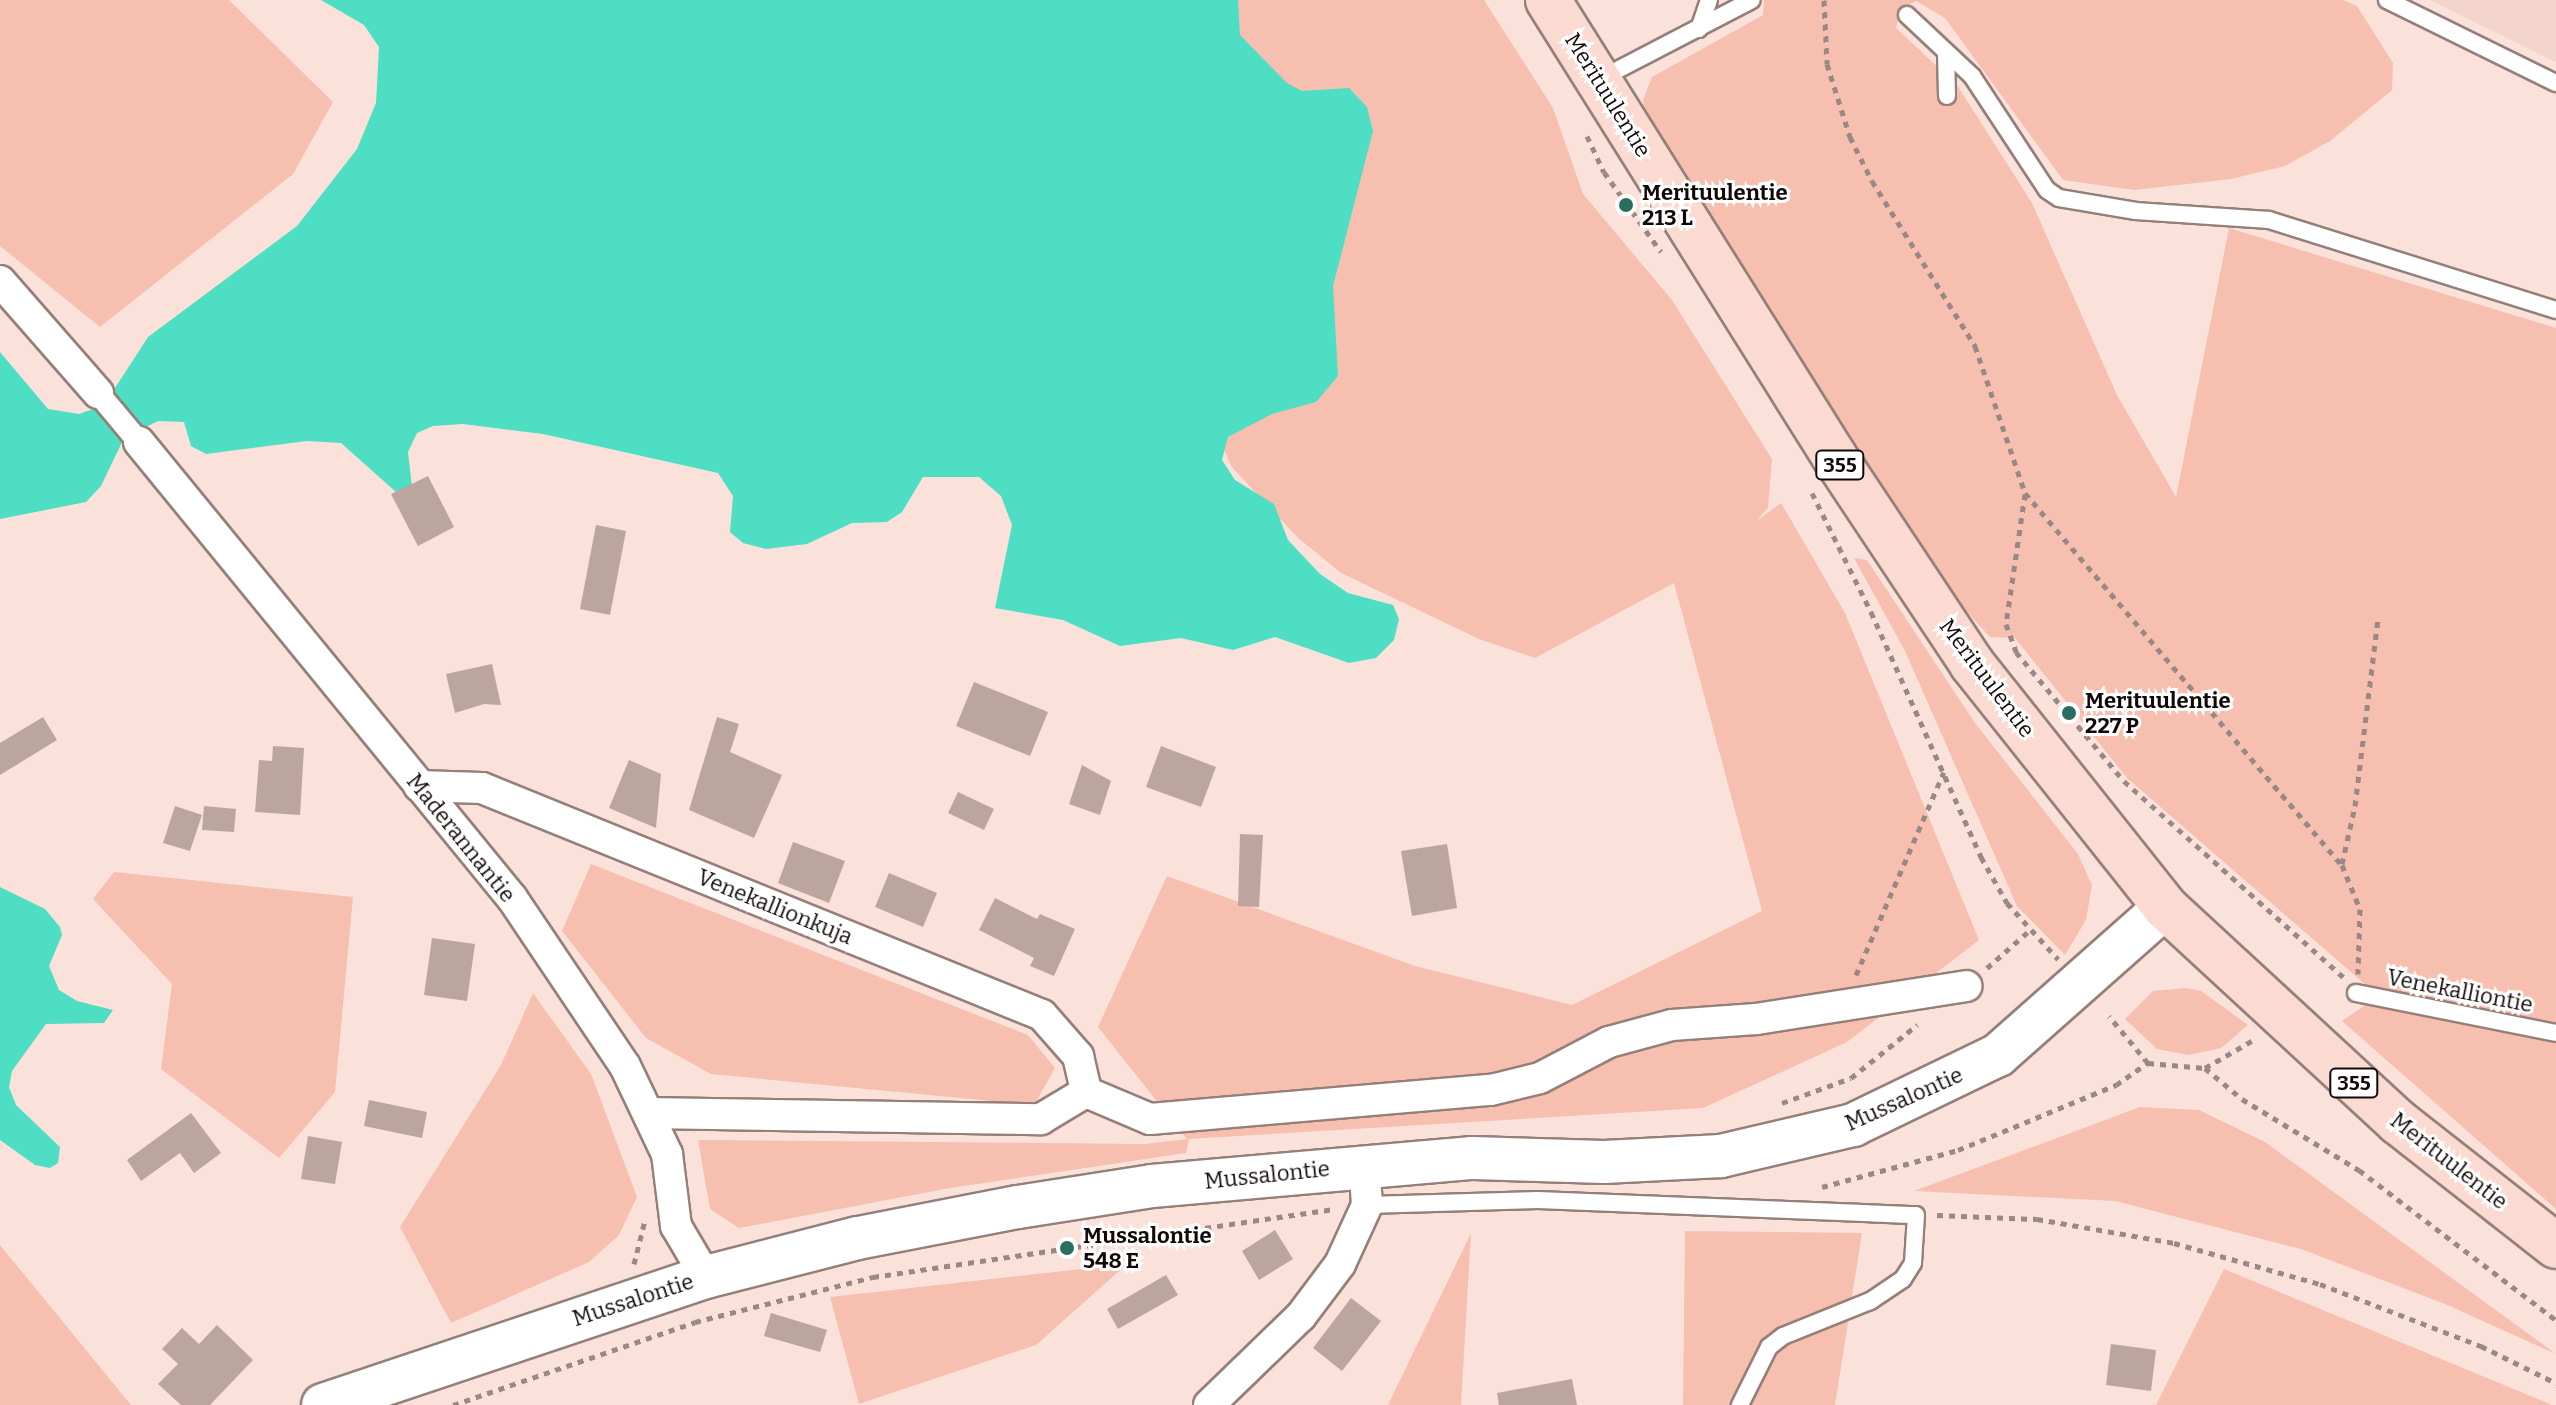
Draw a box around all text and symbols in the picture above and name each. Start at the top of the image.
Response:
street label: Merituulentie [1559,28,1657,162]
place label: Merituulentie 213 L [1642,179,1788,230]
marker: Merituulentie 213 L [1617,196,1635,214]
road number: 355 [1814,449,1866,481]
street label: Merituulentie [1934,614,2040,742]
place label: Merituulentie 227 P [2085,687,2231,738]
marker: Merituulentie 227 P [2060,704,2078,722]
street label: Maderannantie [401,768,521,908]
street label: Venekallionkuja [694,864,856,950]
street label: Venekalliontie [2385,964,2535,1018]
street label: Mussalontie [1841,1061,1967,1137]
road number: 355 [2328,1067,2380,1099]
street label: Merituulentie [2385,1107,2513,1215]
street label: Mussalontie [1203,1155,1331,1195]
place label: Mussalontie 548 E [1083,1222,1212,1274]
marker: Mussalontie 548 E [1058,1239,1076,1257]
street label: Mussalontie [569,1268,697,1332]

